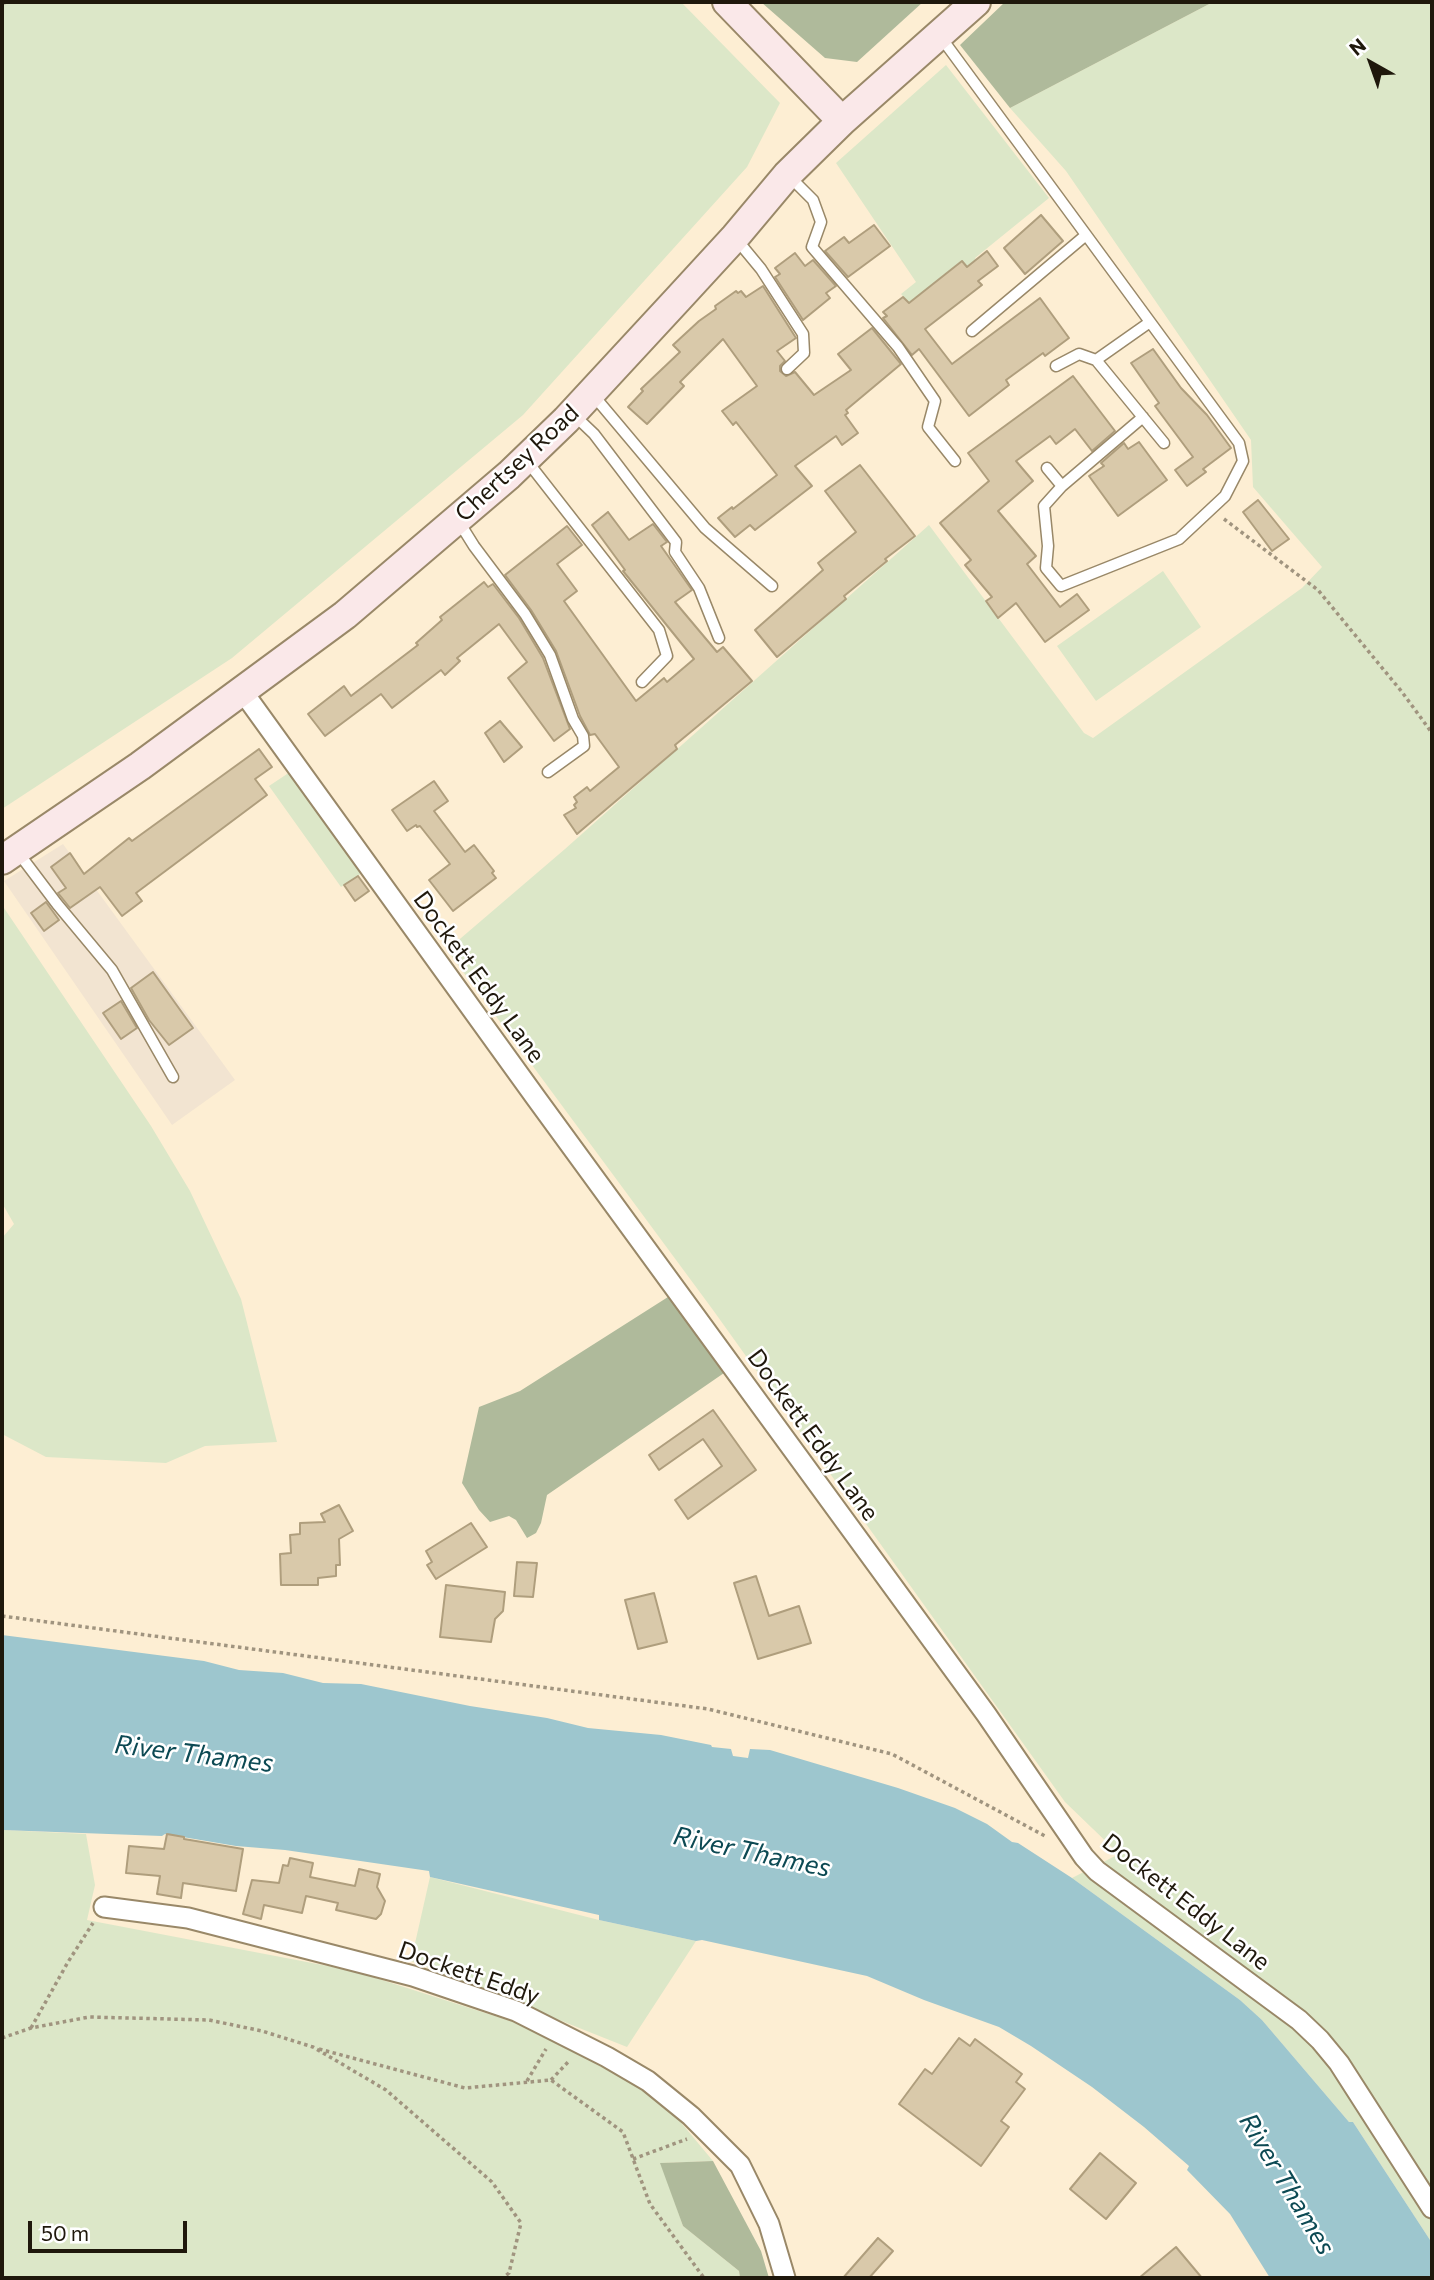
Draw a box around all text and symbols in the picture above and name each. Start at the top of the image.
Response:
north arrow [1336,28,1406,98]
text: N [1344,33,1370,60]
street label: Chertsey Road [449,398,585,528]
street label: Dockett Eddy Lane [407,886,551,1068]
street label: Dockett Eddy Lane [741,1344,885,1526]
water label: River Thames [113,1729,275,1779]
water label: River Thames [671,1820,833,1884]
street label: Dockett Eddy Lane [1096,1828,1276,1976]
street label: Dockett Eddy [395,1935,543,2011]
water label: River Thames [1233,2108,1341,2260]
scale bar [32,2206,191,2250]
text: 50 m [41,2220,89,2245]

